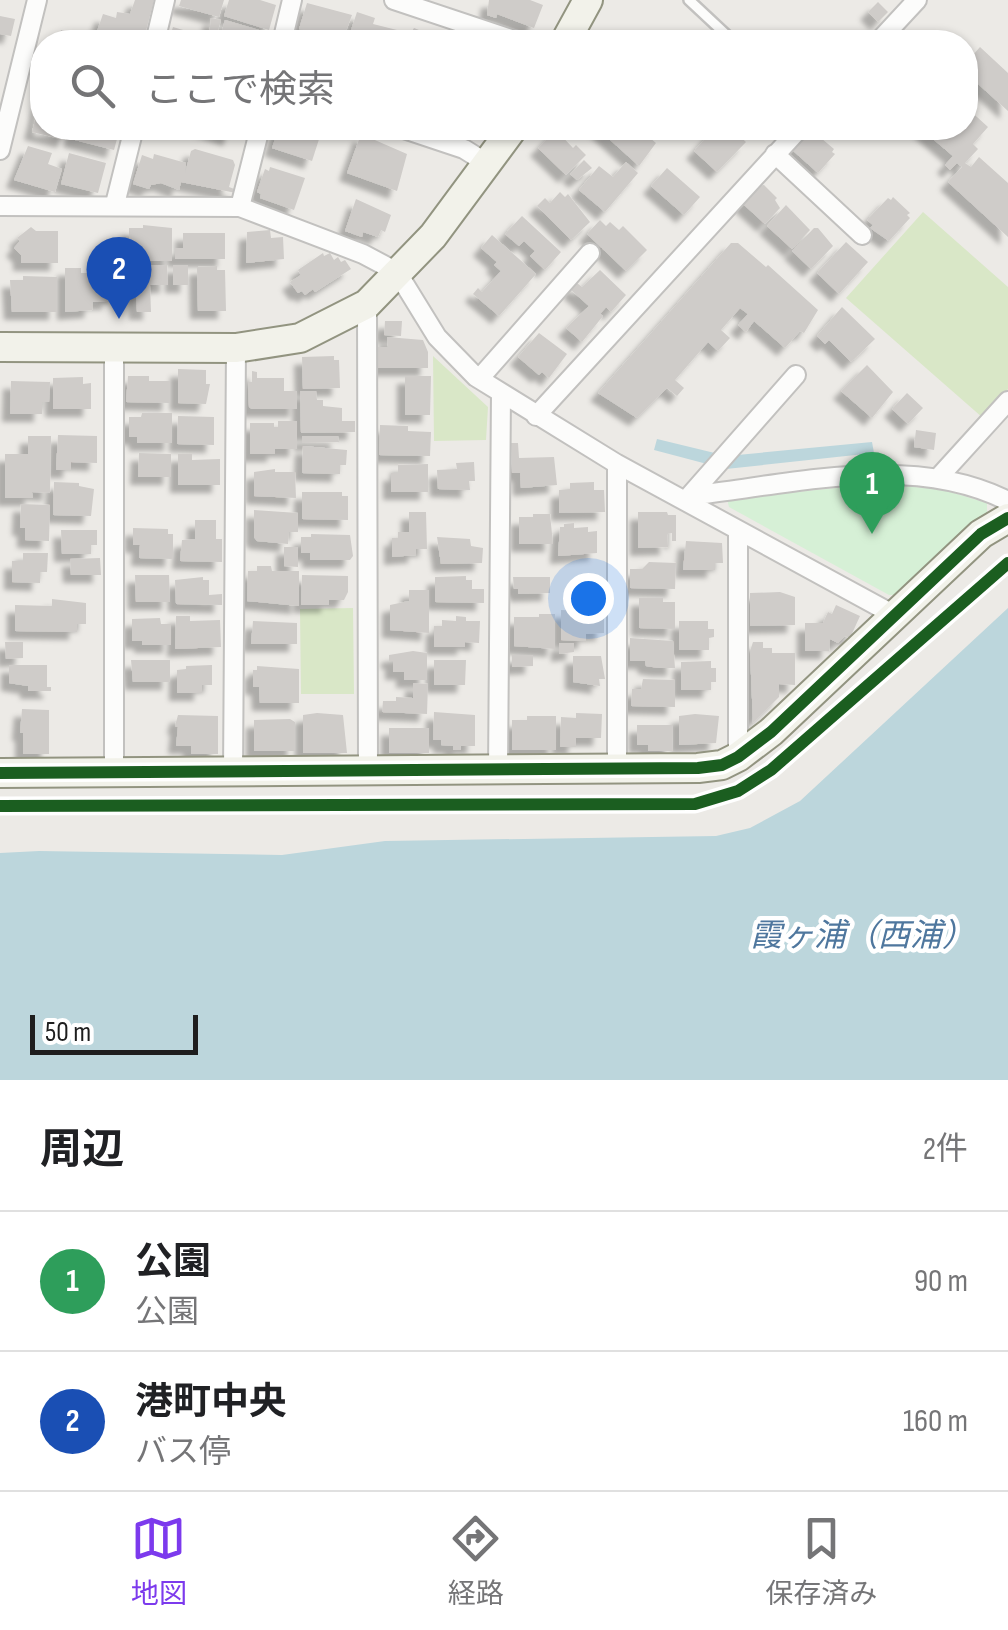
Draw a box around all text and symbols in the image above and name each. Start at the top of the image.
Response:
search box [30,30,978,140]
icon: search [65,58,120,113]
text: ここで検索 [145,68,335,113]
pin: 2 [86,236,152,319]
pin: 1 [840,452,904,534]
your location [563,573,614,624]
water label: 霞ヶ浦（西浦） [750,917,974,956]
scale bar [30,1010,198,1054]
text: 50 m [45,1016,91,1049]
text: 周辺 [40,1125,124,1176]
text: 2件 [923,1130,968,1169]
text: 公園 [135,1240,211,1285]
text: 1 [66,1262,79,1301]
text: 90 m [914,1262,968,1301]
text: 公園 [135,1293,199,1332]
text: 港町中央 [135,1380,287,1425]
text: 2 [65,1402,80,1441]
text: 160 m [903,1402,968,1441]
text: バス停 [135,1433,231,1472]
tab: 地図 [131,1511,187,1611]
tab: 経路 [448,1511,504,1611]
tab: 保存済み [765,1511,877,1611]

